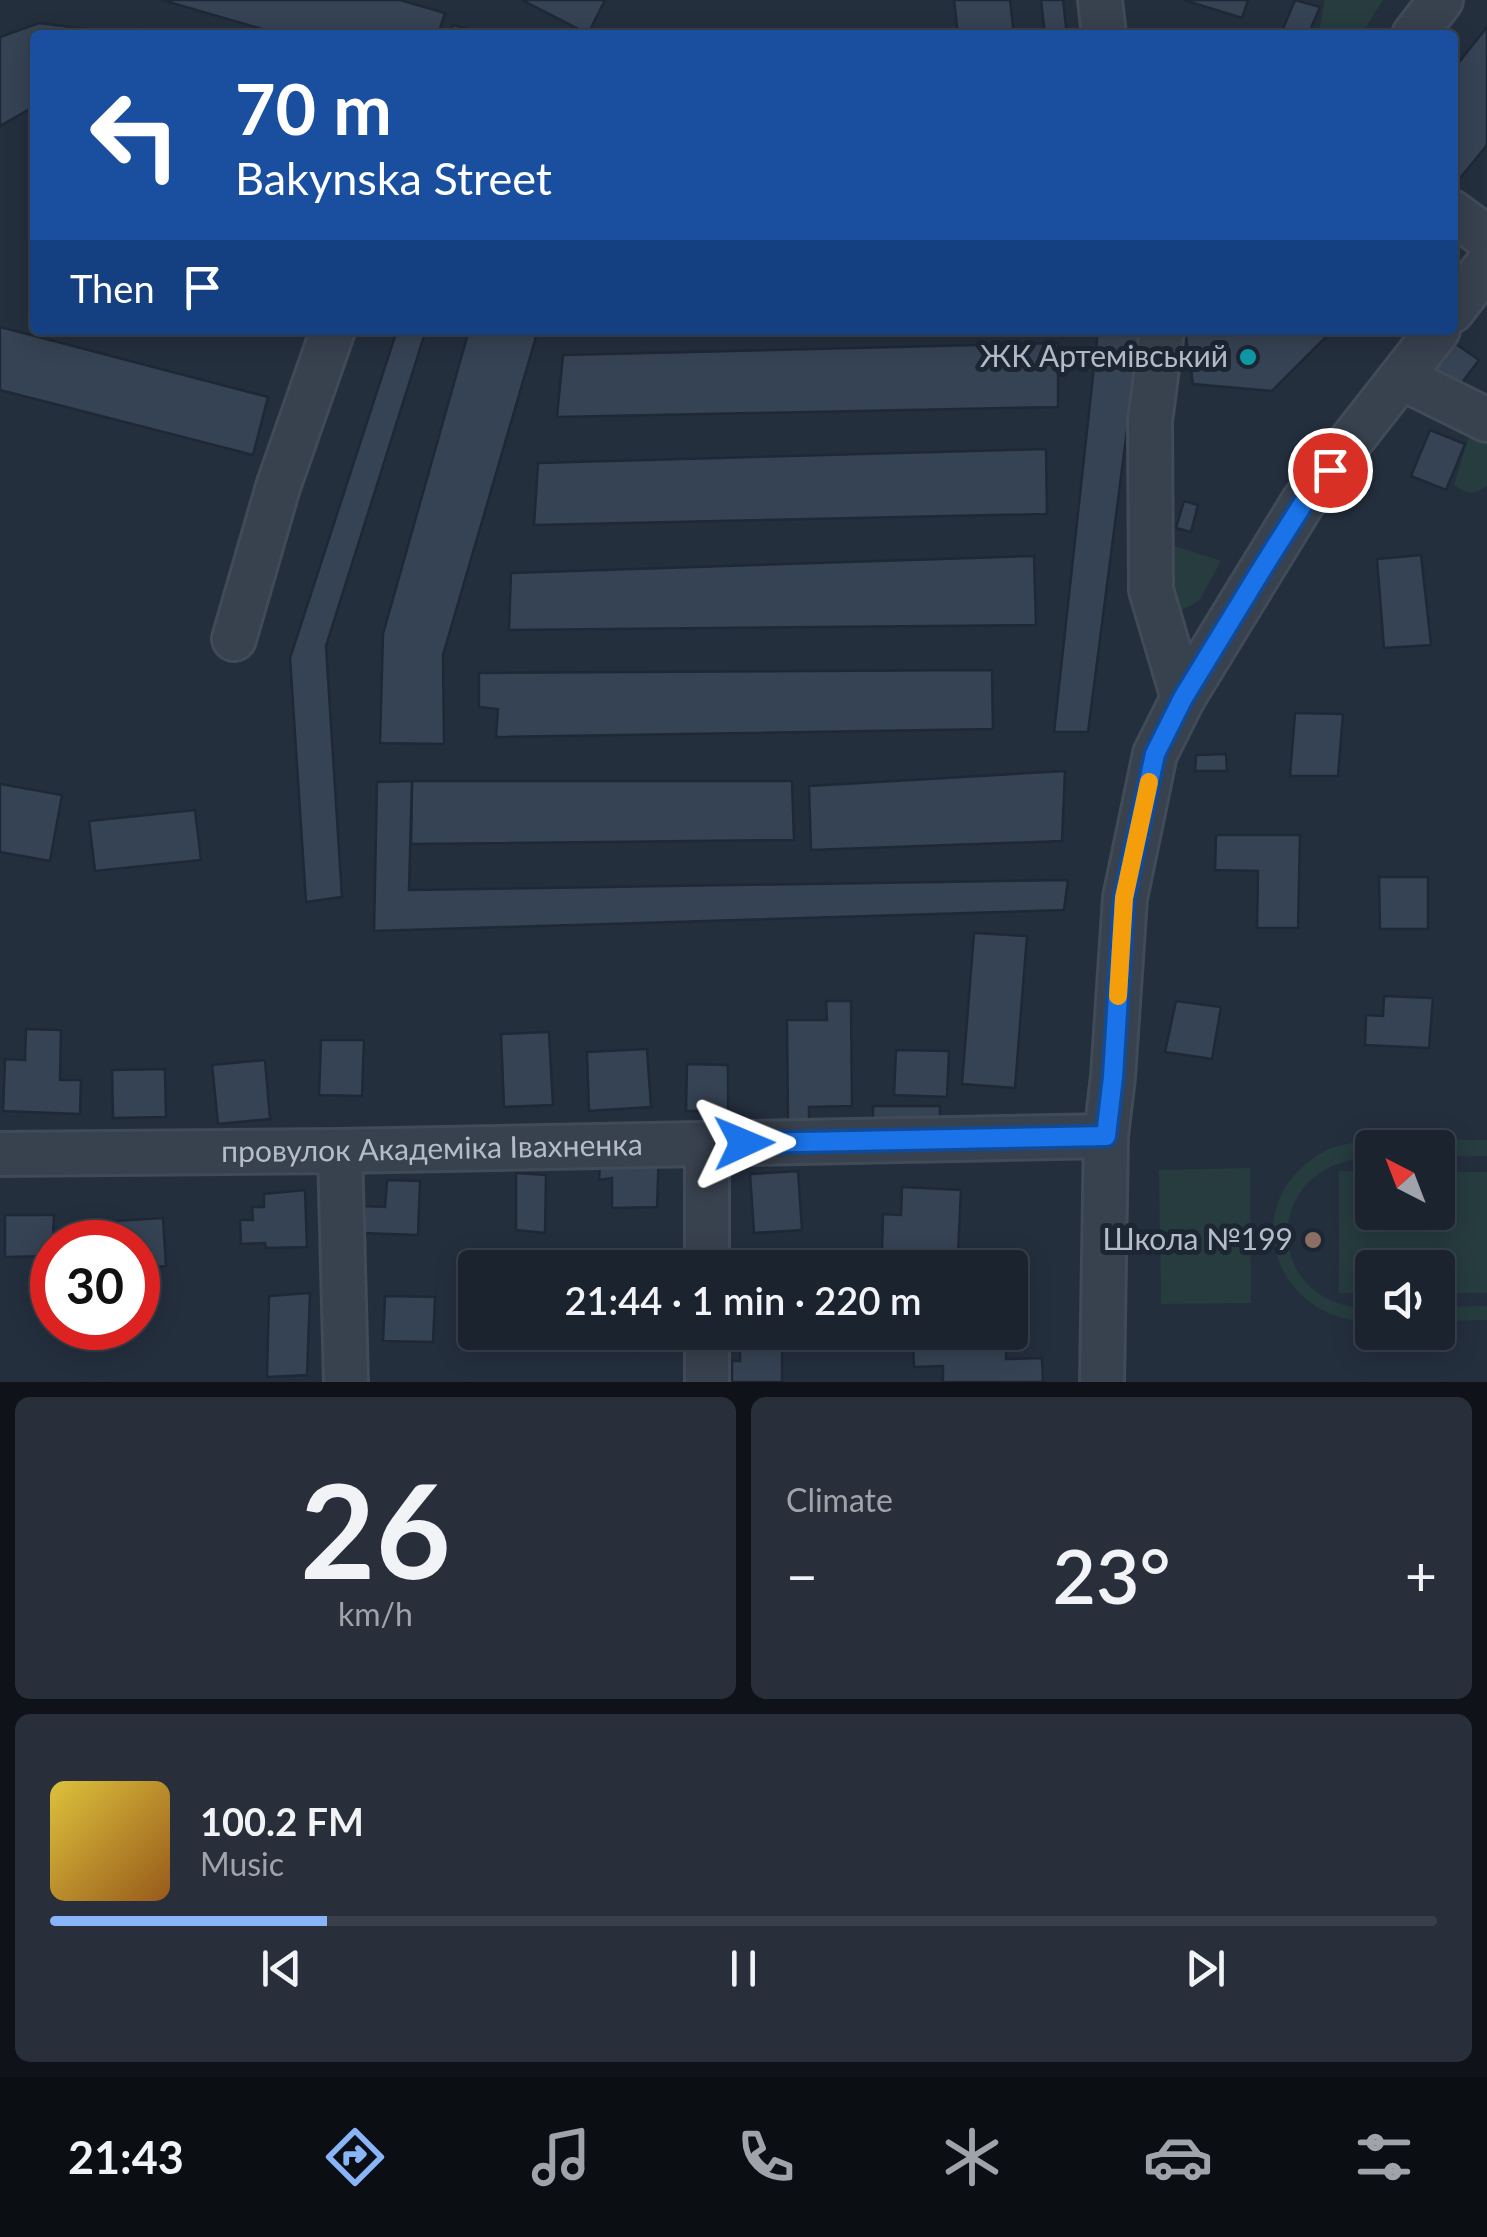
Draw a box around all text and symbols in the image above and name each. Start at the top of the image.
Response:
text: 70 m [235,66,392,150]
icon: left [70,70,200,200]
text: Bakynska Street [235,151,552,205]
icon: arrive [175,260,230,315]
text: Then [70,265,155,311]
place label: ЖК Артемівський [980,337,1228,373]
marker: ЖК Артемівський [1237,346,1259,368]
pin [1288,428,1373,513]
icon: arrive [1303,443,1358,498]
position arrow [692,1091,796,1195]
street label: провулок Академіка Івахненка [221,1125,643,1168]
north arrow [1355,1130,1455,1230]
map controls [1355,1130,1455,1350]
speed limit sign: 30 [30,1220,160,1350]
place label: Школа №199 [1102,1220,1293,1256]
marker: Школа №199 [1302,1229,1324,1251]
button: sound [1355,1250,1455,1350]
text: 21:44 · 1 min · 220 m [565,1277,921,1323]
text: 26 [300,1451,451,1607]
text: Climate [786,1480,893,1519]
text: 23° [1052,1530,1171,1620]
text: − [786,1542,818,1608]
text: + [1405,1542,1437,1608]
text: km/h [338,1594,413,1633]
text: 100.2 FM [200,1798,364,1844]
text: Music [200,1844,284,1883]
icon: previous [254,1941,309,1996]
icon: pause [716,1941,771,1996]
icon: next [1178,1941,1233,1996]
icon: directions [320,2122,390,2192]
icon: music [526,2122,596,2192]
icon: phone [731,2122,801,2192]
icon: climate [937,2122,1007,2192]
icon: car [1143,2122,1213,2192]
icon: filters [1349,2122,1419,2192]
text: 21:43 [68,2130,184,2184]

